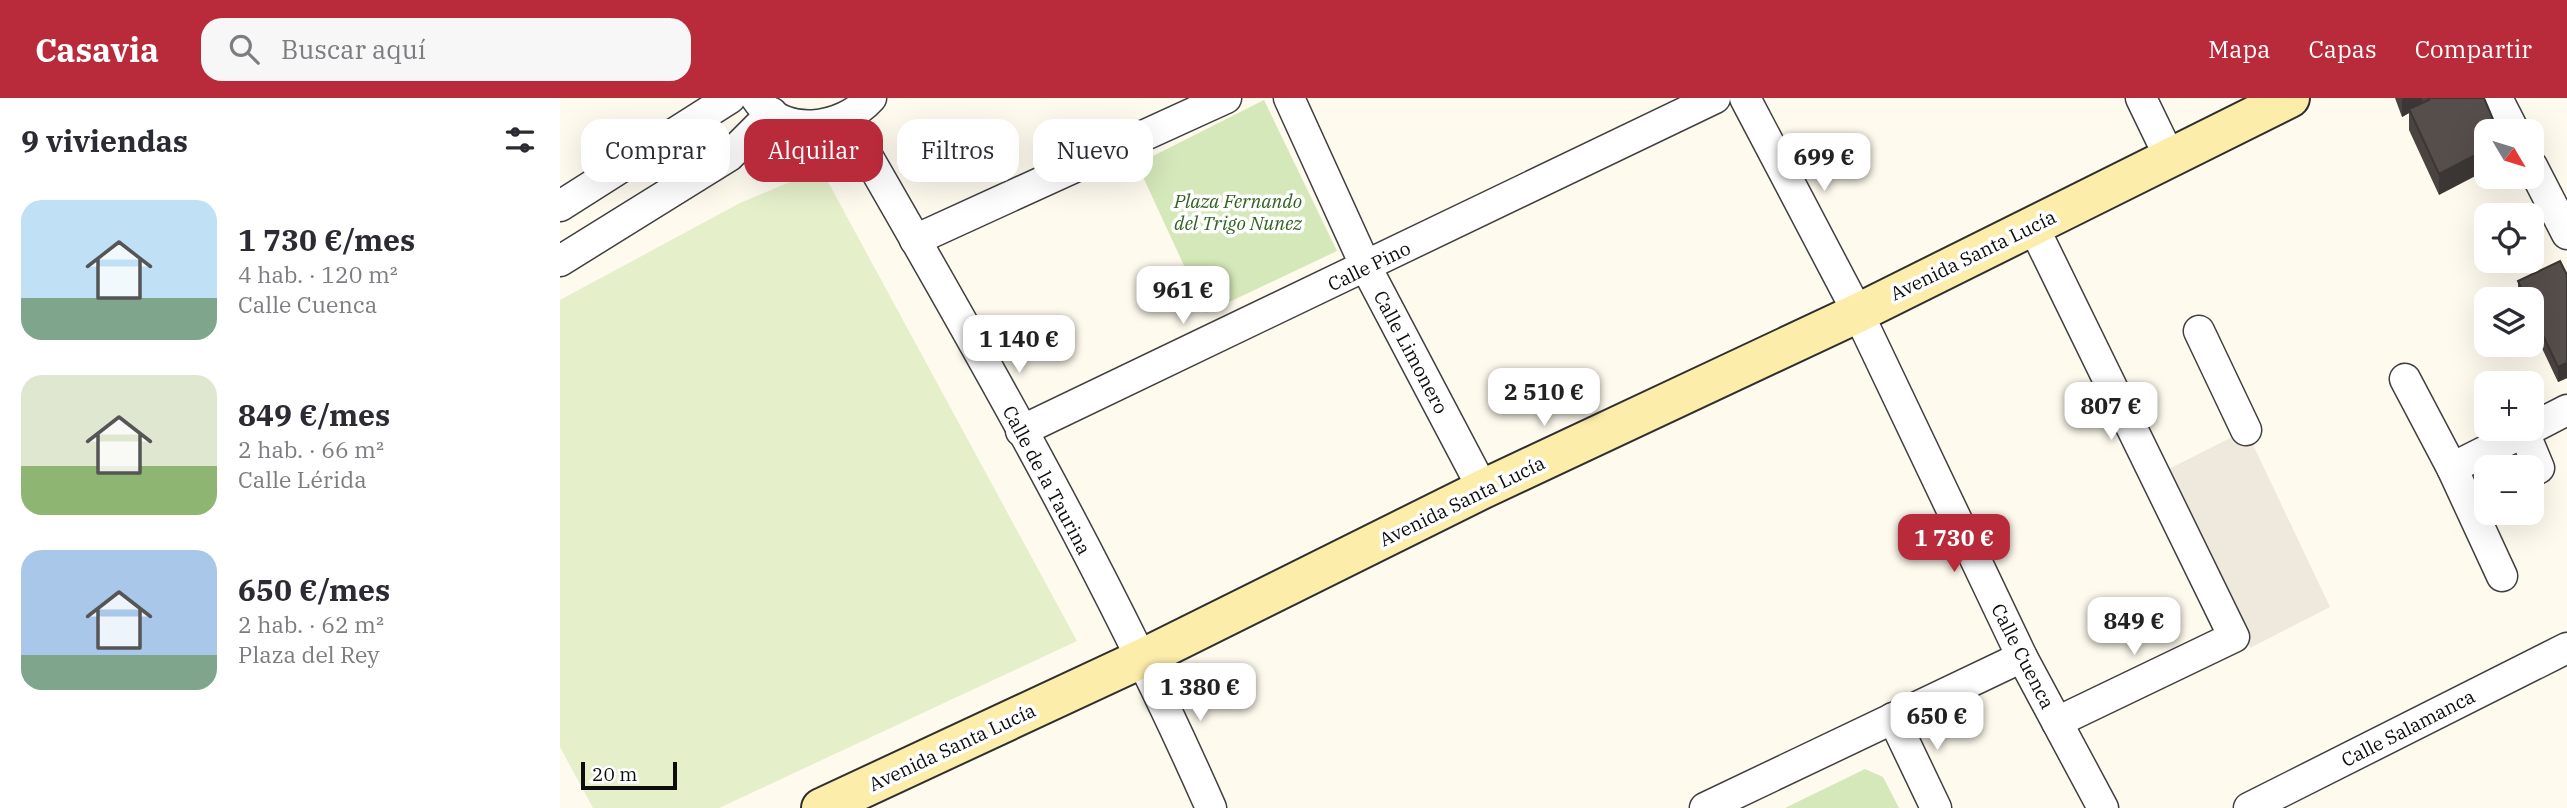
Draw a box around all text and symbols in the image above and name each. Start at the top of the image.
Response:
search box [201,18,691,81]
text: Casavia [35,28,159,71]
icon: search [225,30,263,68]
text: Buscar aquí [281,32,426,66]
text: Mapa [2208,33,2270,65]
text: Capas [2308,33,2377,65]
text: Compartir [2415,33,2532,65]
chip: Comprar [581,119,730,182]
chip: Alquilar [744,119,883,182]
chip: Filtros [897,119,1019,182]
chip: Nuevo [1033,119,1153,182]
north arrow [2474,119,2544,189]
map controls [2474,119,2544,525]
text: 9 viviendas [21,121,188,160]
icon: filters [501,121,539,159]
pin: 699 € [1775,134,1873,193]
text: 699 € [1793,141,1855,171]
park label: Plaza Fernando del Trigo Nunez [1173,189,1302,235]
button: locate [2474,203,2544,273]
street label: Avenida Santa Lucía [1886,204,2060,306]
text: 1 730 €/mes [238,220,415,259]
icon: home [77,228,161,312]
street label: Calle Pino [1324,236,1414,296]
text: 4 hab. · 120 m² [238,259,398,289]
pin: 961 € [1134,266,1232,326]
text: 961 € [1152,274,1214,304]
street label: Calle Limonero [1368,286,1454,418]
button: layers [2474,287,2544,357]
text: Calle Cuenca [238,289,377,319]
pin: 1 140 € [954,316,1084,375]
text: 1 140 € [979,323,1059,353]
pin: 2 510 € [1479,368,1609,428]
button: + [2474,371,2544,441]
text: 2 510 € [1504,376,1584,406]
pin: 807 € [2062,382,2160,442]
text: 807 € [2080,390,2142,420]
text: 849 €/mes [238,395,390,434]
street label: Calle de la Taurina [998,401,1096,559]
icon: home [77,403,161,487]
text: 2 hab. · 66 m² [238,434,384,464]
street label: Avenida Santa Lucía [1375,450,1549,552]
button: − [2474,455,2544,525]
text: Calle Lérida [238,464,367,494]
pin: 1 730 € [1889,514,2019,574]
text: 1 730 € [1914,522,1994,552]
text: 650 €/mes [238,570,390,609]
icon: home [77,578,161,662]
pin: 849 € [2085,598,2183,657]
street label: Calle Cuenca [1986,599,2060,713]
text: 849 € [2103,605,2165,635]
text: 2 hab. · 62 m² [238,609,384,639]
text: Plaza del Rey [238,639,380,669]
pin: 1 380 € [1135,664,1265,723]
text: 1 380 € [1160,671,1240,701]
street label: Calle Salamanca [2337,684,2479,772]
pin: 650 € [1888,692,1986,752]
street label: Avenida Santa Lucía [865,698,1039,796]
text: 650 € [1906,700,1968,730]
scale bar [581,759,677,791]
text: 20 m [592,762,637,786]

